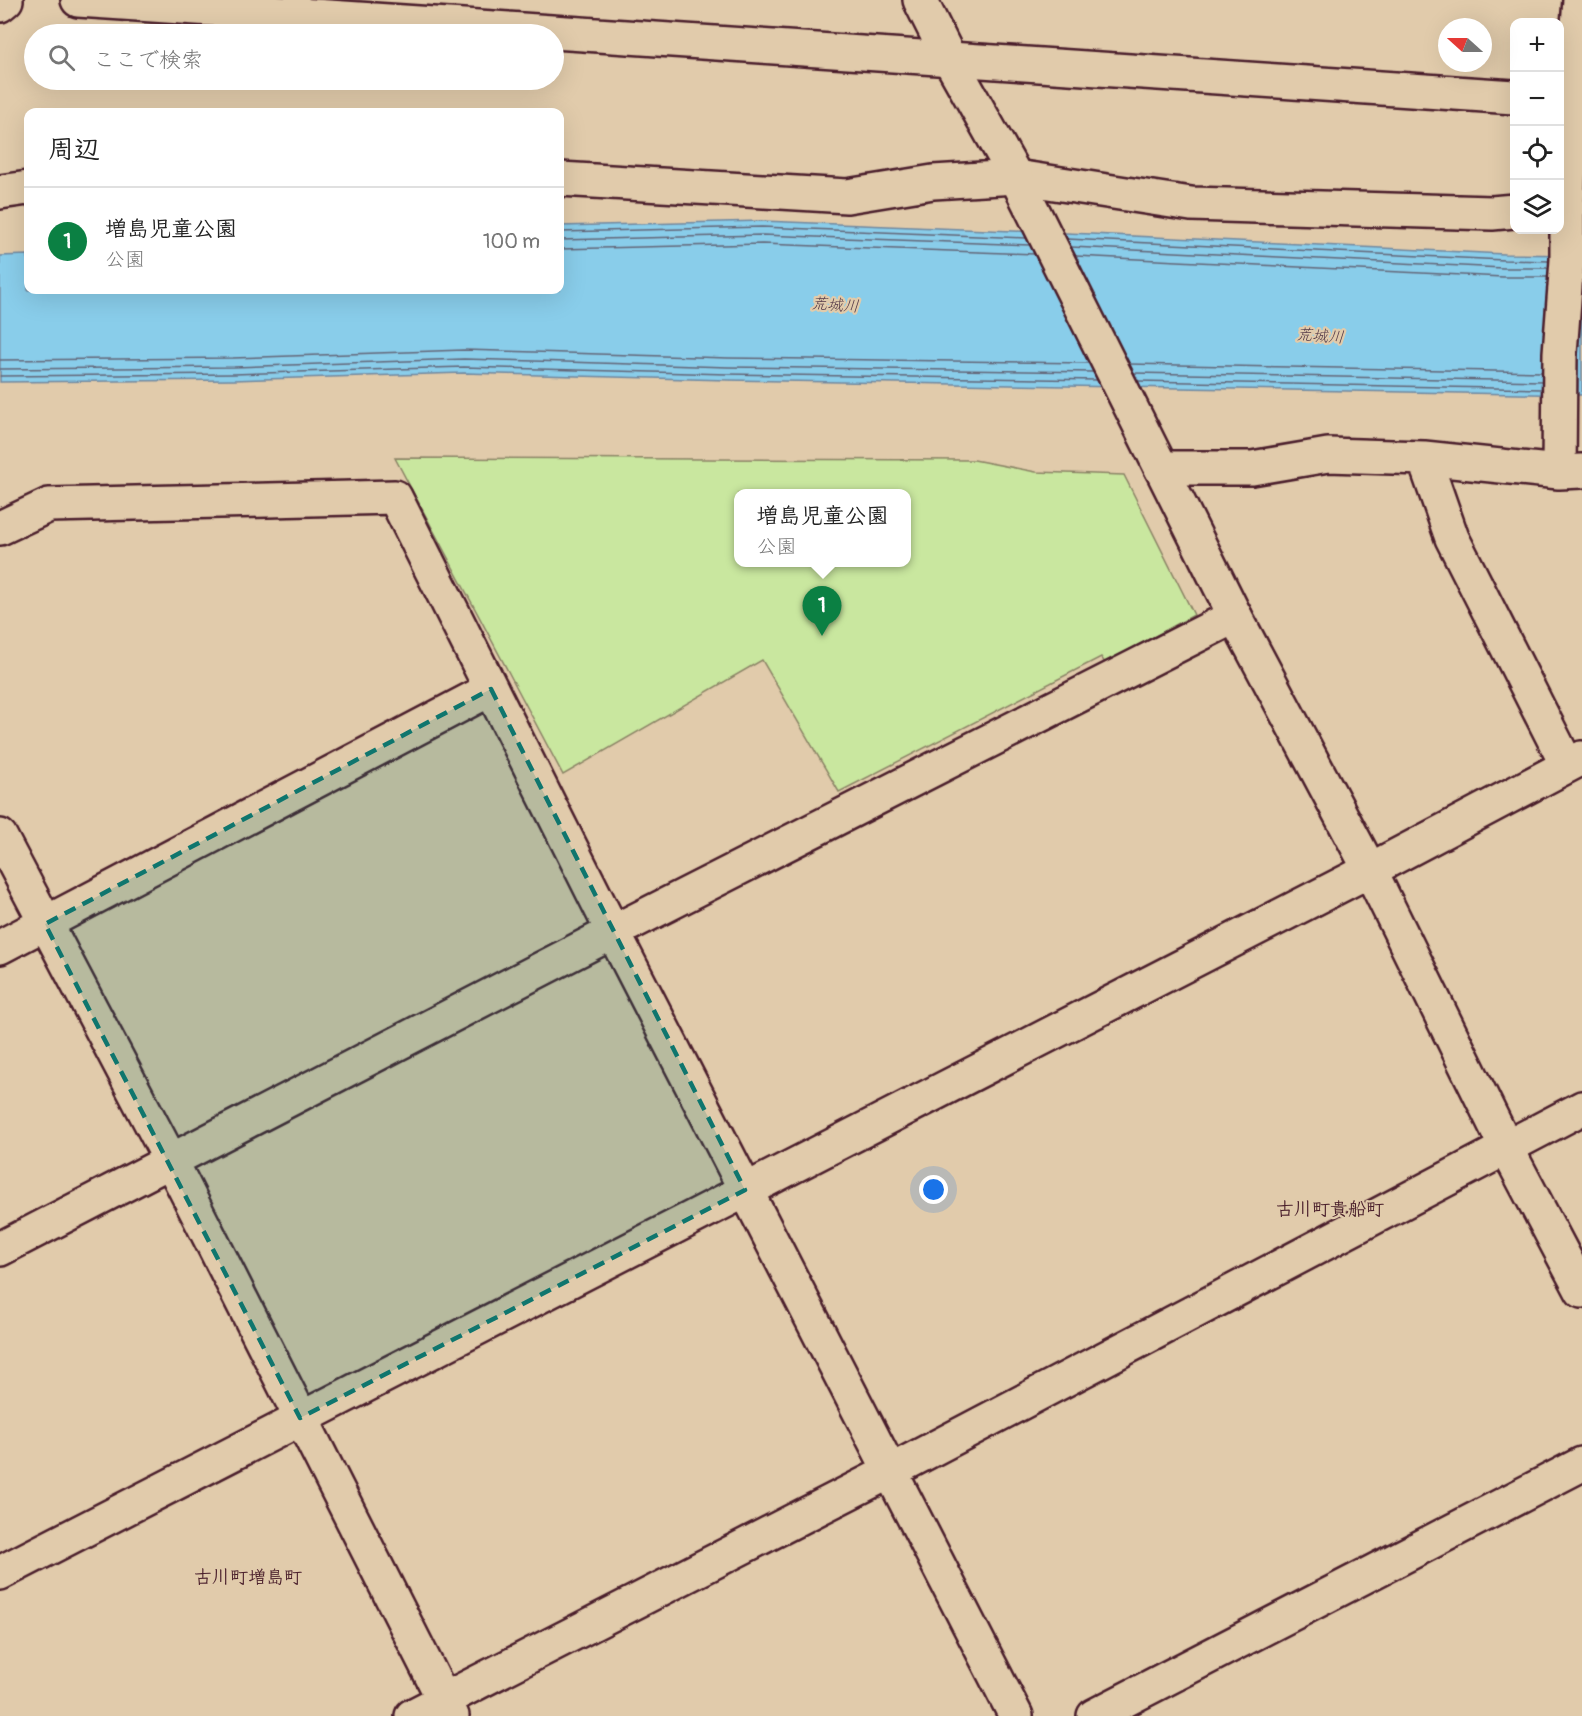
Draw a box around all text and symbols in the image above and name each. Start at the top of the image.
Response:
north arrow [1438,18,1492,72]
map controls [1510,18,1564,234]
button: + [1510,18,1564,72]
search box [24,24,564,90]
icon: search [45,41,78,74]
text: ここで検索 [93,46,203,74]
button: − [1510,72,1564,126]
button: locate [1510,126,1564,180]
text: 周辺 [48,134,100,166]
button: layers [1510,180,1564,234]
text: 増島児童公園 [105,215,237,243]
text: 1 [64,229,71,254]
text: 100 m [483,229,540,254]
text: 公園 [105,247,145,272]
water label: 荒城川 [810,293,860,317]
water label: 荒城川 [1295,324,1345,348]
popup [734,489,911,567]
text: 増島児童公園 [756,502,889,530]
text: 公園 [756,534,796,559]
pin: 1 [802,586,842,636]
your location [919,1175,948,1204]
district label: 古川町貴船町 [1276,1198,1384,1221]
district label: 古川町増島町 [194,1566,302,1589]

